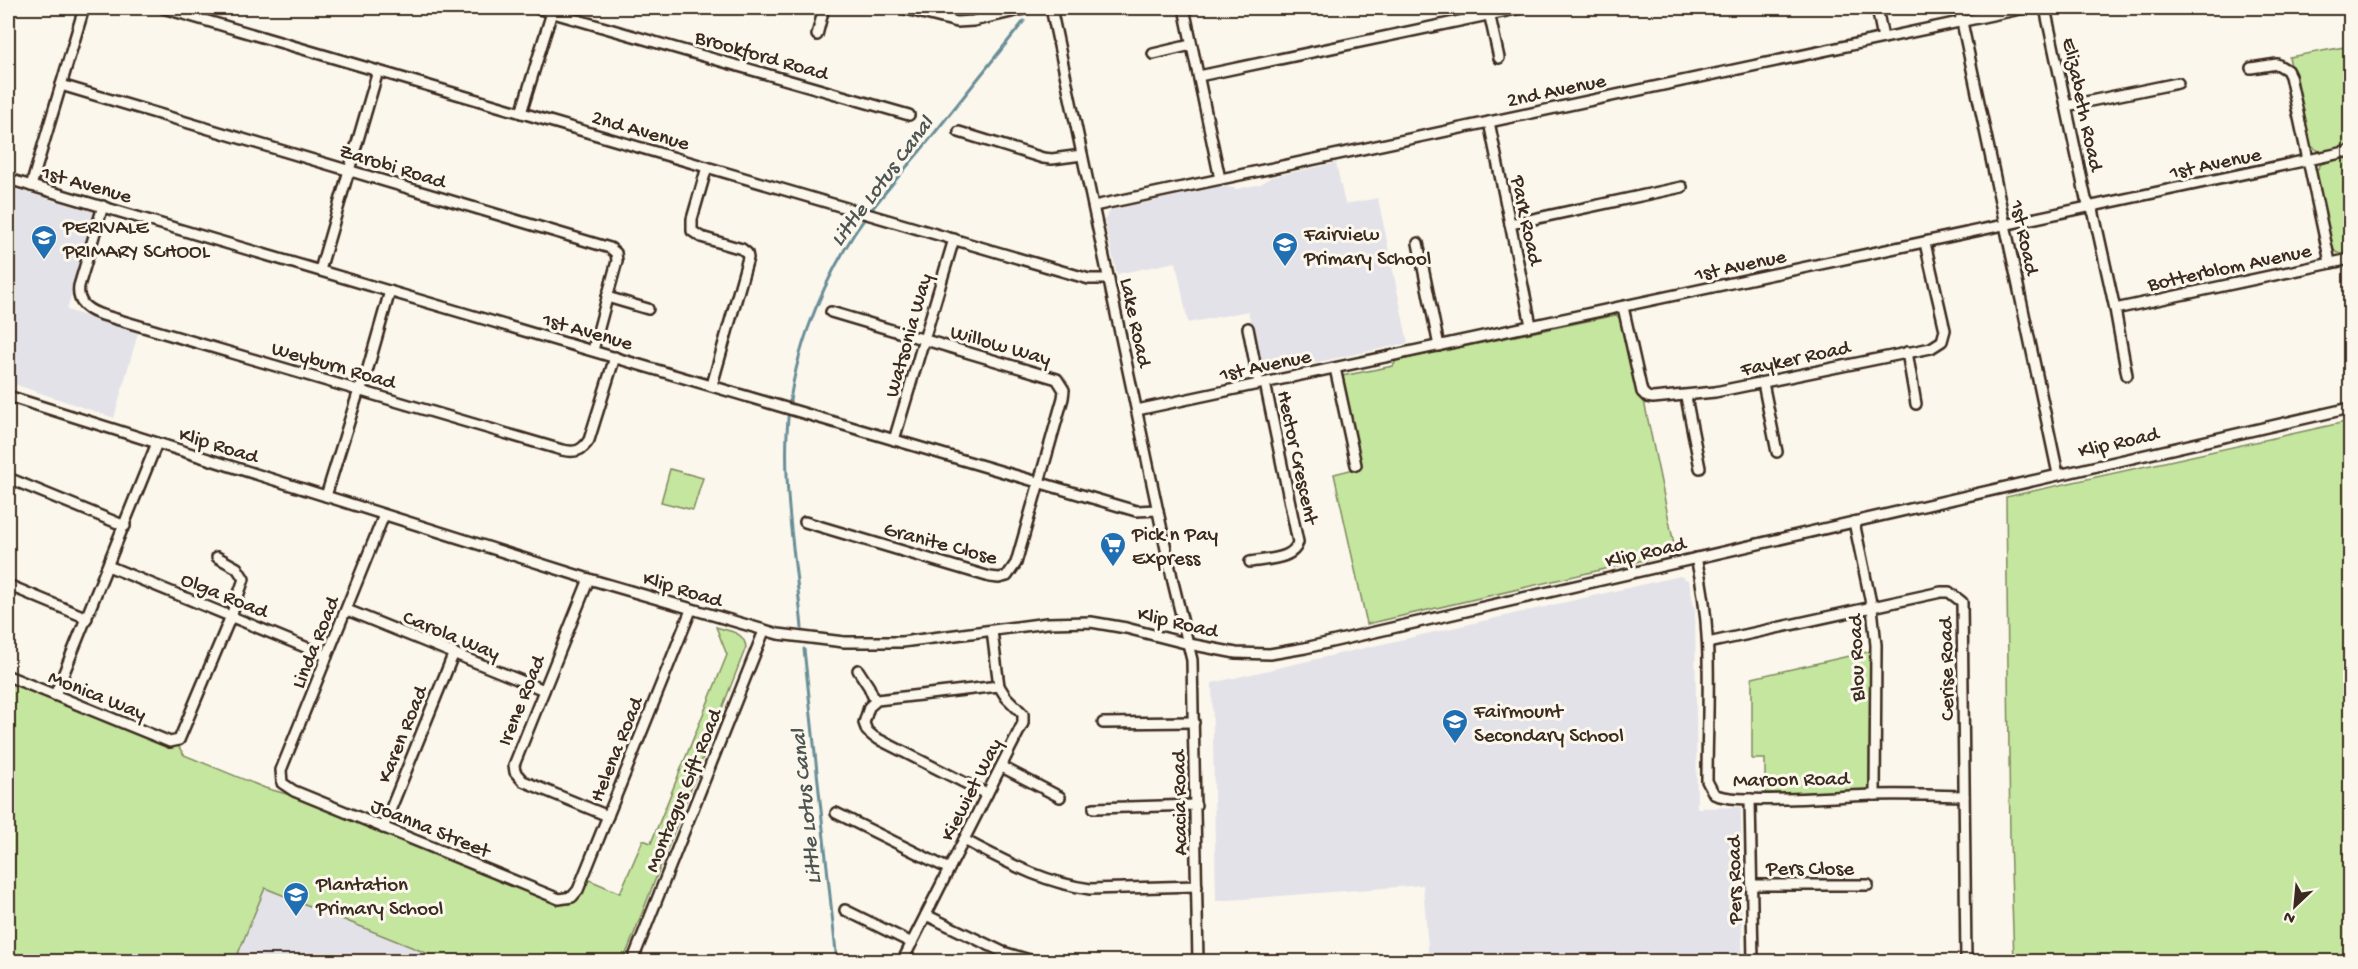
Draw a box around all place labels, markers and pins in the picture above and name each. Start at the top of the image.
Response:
place label: PERIVALE PRIMARY SCHOOL [62,217,211,266]
school or university icon: PERIVALE PRIMARY SCHOOL [29,223,59,261]
place label: Fairview Primary School [1303,224,1431,273]
school or university icon: Fairview Primary School [1270,230,1300,268]
place label: Pick n Pay Express [1131,524,1218,573]
supermarket icon: Pick n Pay Express [1098,530,1128,568]
place label: Fairmount Secondary School [1473,701,1624,750]
school or university icon: Fairmount Secondary School [1440,707,1470,745]
place label: Plantation Primary School [315,874,443,923]
school or university icon: Plantation Primary School [281,880,311,918]

